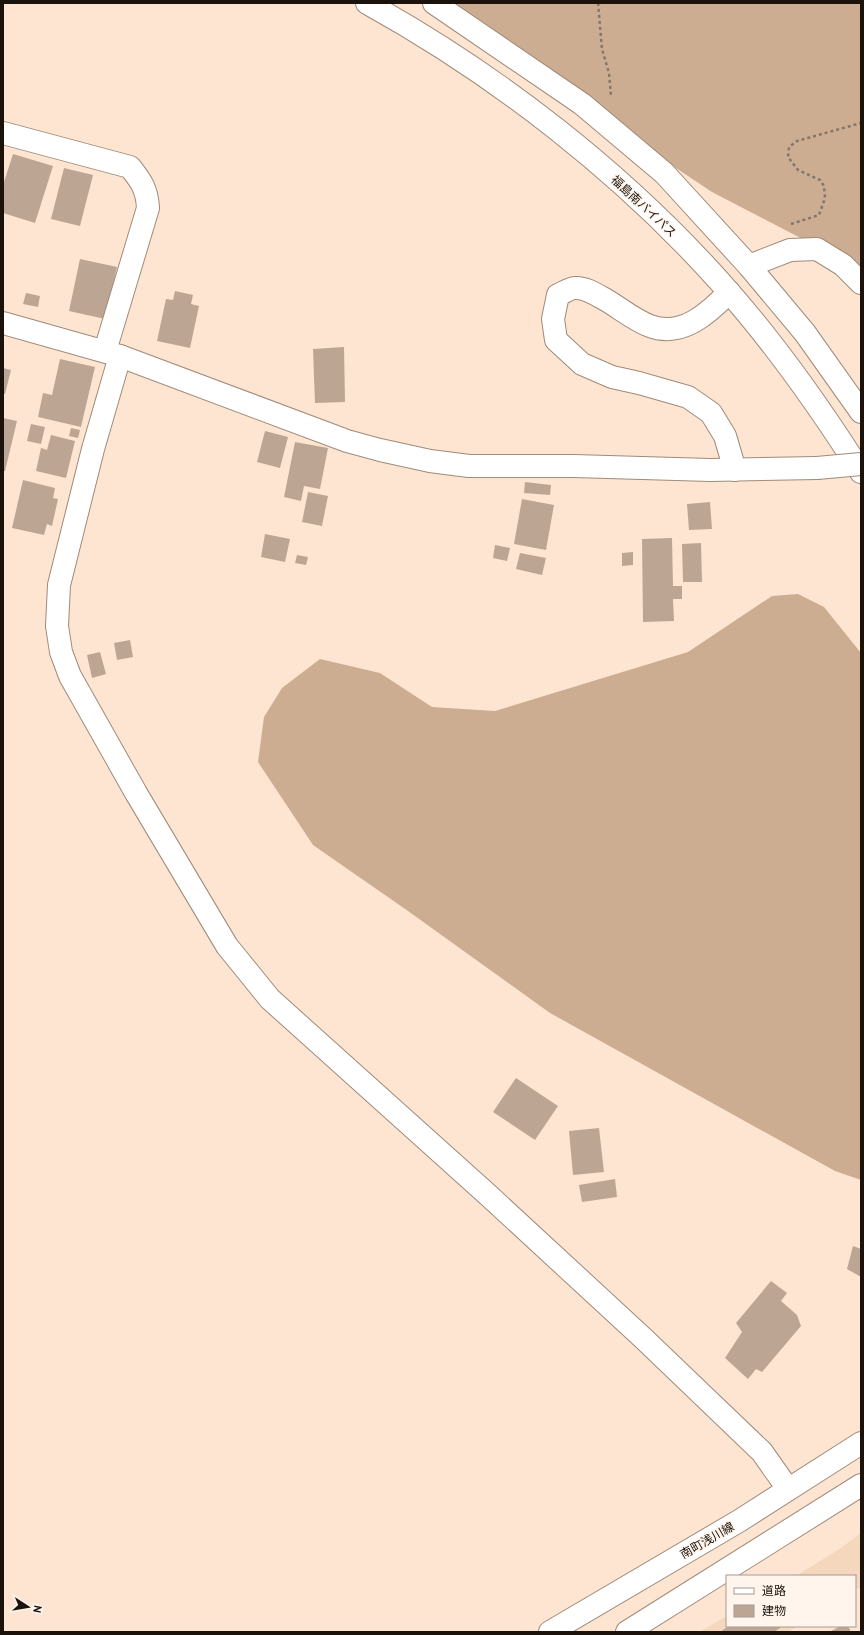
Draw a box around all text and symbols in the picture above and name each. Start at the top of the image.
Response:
street label: 福島南バイパス [608,172,680,240]
street label: 南町浅川線 [677,1519,737,1561]
legend [726,1575,856,1627]
text: 道路 [762,1583,786,1598]
north arrow [8,1587,48,1627]
text: 建物 [762,1603,786,1618]
text: N [30,1604,45,1614]

